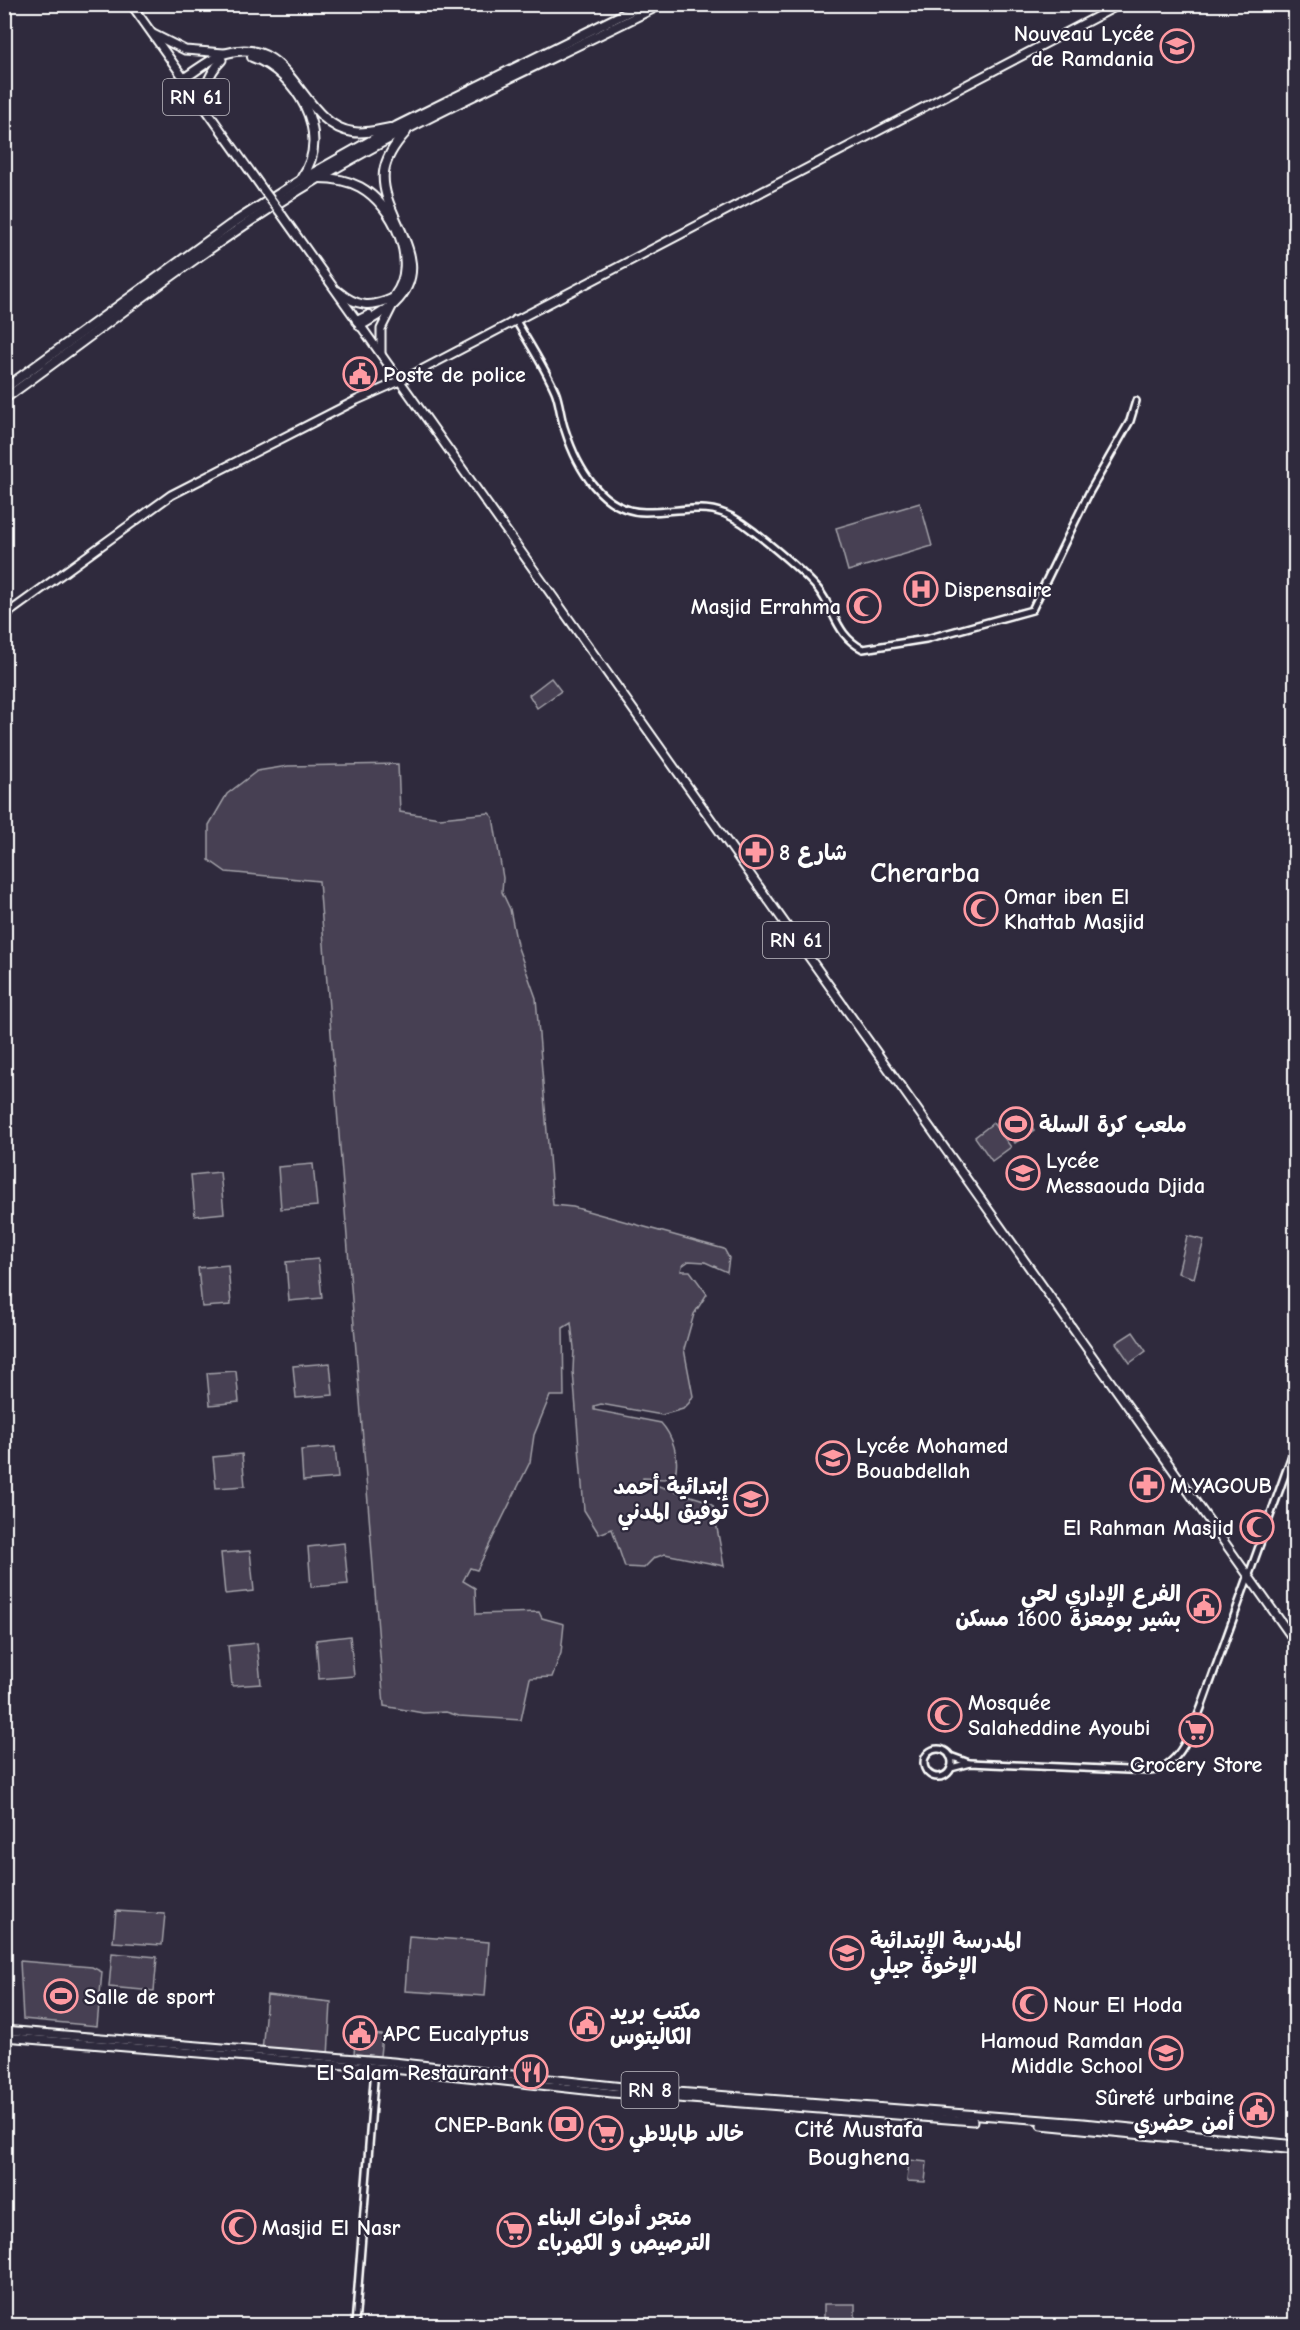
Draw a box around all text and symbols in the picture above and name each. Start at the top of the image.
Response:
place label: Nouveau Lycée de Ramdania [1014,21,1154,72]
school or university icon: Nouveau Lycée de Ramdania [1159,28,1195,64]
road number: RN 61 [163,79,229,115]
public building icon: Poste de police [342,356,378,392]
place label: Poste de police [383,362,526,388]
hospital icon: Dispensaire [903,571,939,607]
place label: Dispensaire [944,577,1052,603]
mosque icon: Masjid Errahma [846,588,882,624]
place label: Masjid Errahma [691,594,841,620]
pharmacy icon: شارع 8 [738,834,774,870]
place label: شارع 8 [779,840,847,868]
district label: Cherarba [870,857,980,889]
place label: Omar iben El Khattab Masjid [1004,884,1144,935]
mosque icon: Omar iben El Khattab Masjid [963,891,999,927]
road number: RN 61 [763,922,829,958]
sports icon: ملعب كرة السلة [998,1106,1034,1142]
place label: ملعب كرة السلة [1039,1112,1187,1138]
place label: Lycée Messaouda Djida [1046,1148,1205,1199]
school or university icon: Lycée Messaouda Djida [1005,1155,1041,1191]
place label: Lycée Mohamed Bouabdellah [856,1433,1008,1484]
school or university icon: Lycée Mohamed Bouabdellah [815,1440,851,1476]
pharmacy icon: M.YAGOUB [1129,1467,1165,1503]
place label: إبتدائية أحمد توفيق المدني [613,1473,729,1531]
place label: M.YAGOUB [1170,1473,1272,1499]
school or university icon: إبتدائية أحمد توفيق المدني [733,1481,769,1517]
mosque icon: El Rahman Masjid [1239,1509,1275,1545]
place label: El Rahman Masjid [1063,1515,1234,1541]
place label: الفرع الإداري لحي بشير بومعزة 1600 مسكن [955,1581,1181,1632]
public building icon: الفرع الإداري لحي بشير بومعزة 1600 مسكن [1186,1588,1222,1624]
place label: Mosquée Salaheddine Ayoubi [968,1690,1150,1741]
mosque icon: Mosquée Salaheddine Ayoubi [927,1697,963,1733]
supermarket icon: Grocery Store [1178,1712,1214,1748]
place label: Grocery Store [1130,1752,1262,1778]
place label: المدرسة الإبتدائية الإخوة جيلي [870,1928,1021,1985]
school or university icon: المدرسة الإبتدائية الإخوة جيلي [829,1935,865,1971]
sports icon: Salle de sport [43,1978,79,2014]
place label: Salle de sport [84,1984,215,2010]
mosque icon: Nour El Hoda [1012,1986,1048,2022]
place label: Nour El Hoda [1053,1992,1183,2018]
place label: مكتب بريد الكاليتوس [610,1999,701,2051]
public building icon: مكتب بريد الكاليتوس [569,2006,605,2042]
public building icon: APC Eucalyptus [342,2015,378,2051]
place label: APC Eucalyptus [383,2021,529,2047]
place label: Hamoud Ramdan Middle School [980,2028,1143,2079]
school or university icon: Hamoud Ramdan Middle School [1148,2035,1184,2071]
restaurant icon: El Salam Restaurant [513,2054,549,2090]
place label: El Salam Restaurant [316,2060,509,2086]
road number: RN 8 [622,2072,678,2108]
place label: Sûreté urbaine أمن حضري [1095,2085,1234,2139]
public building icon: Sûreté urbaine أمن حضري [1239,2092,1275,2128]
bank icon: CNEP-Bank [548,2106,584,2142]
place label: CNEP-Bank [435,2112,543,2138]
supermarket icon: خالد طابلاطي [588,2115,624,2151]
district label: Cité Mustafa Boughena [795,2115,923,2171]
place label: خالد طابلاطي [629,2121,744,2153]
place label: متجر أدوات البناء الترصيص و الكهرباء [537,2204,710,2256]
mosque icon: Masjid El Nasr [221,2209,257,2245]
supermarket icon: متجر أدوات البناء الترصيص و الكهرباء [496,2212,532,2248]
place label: Masjid El Nasr [262,2215,401,2241]

